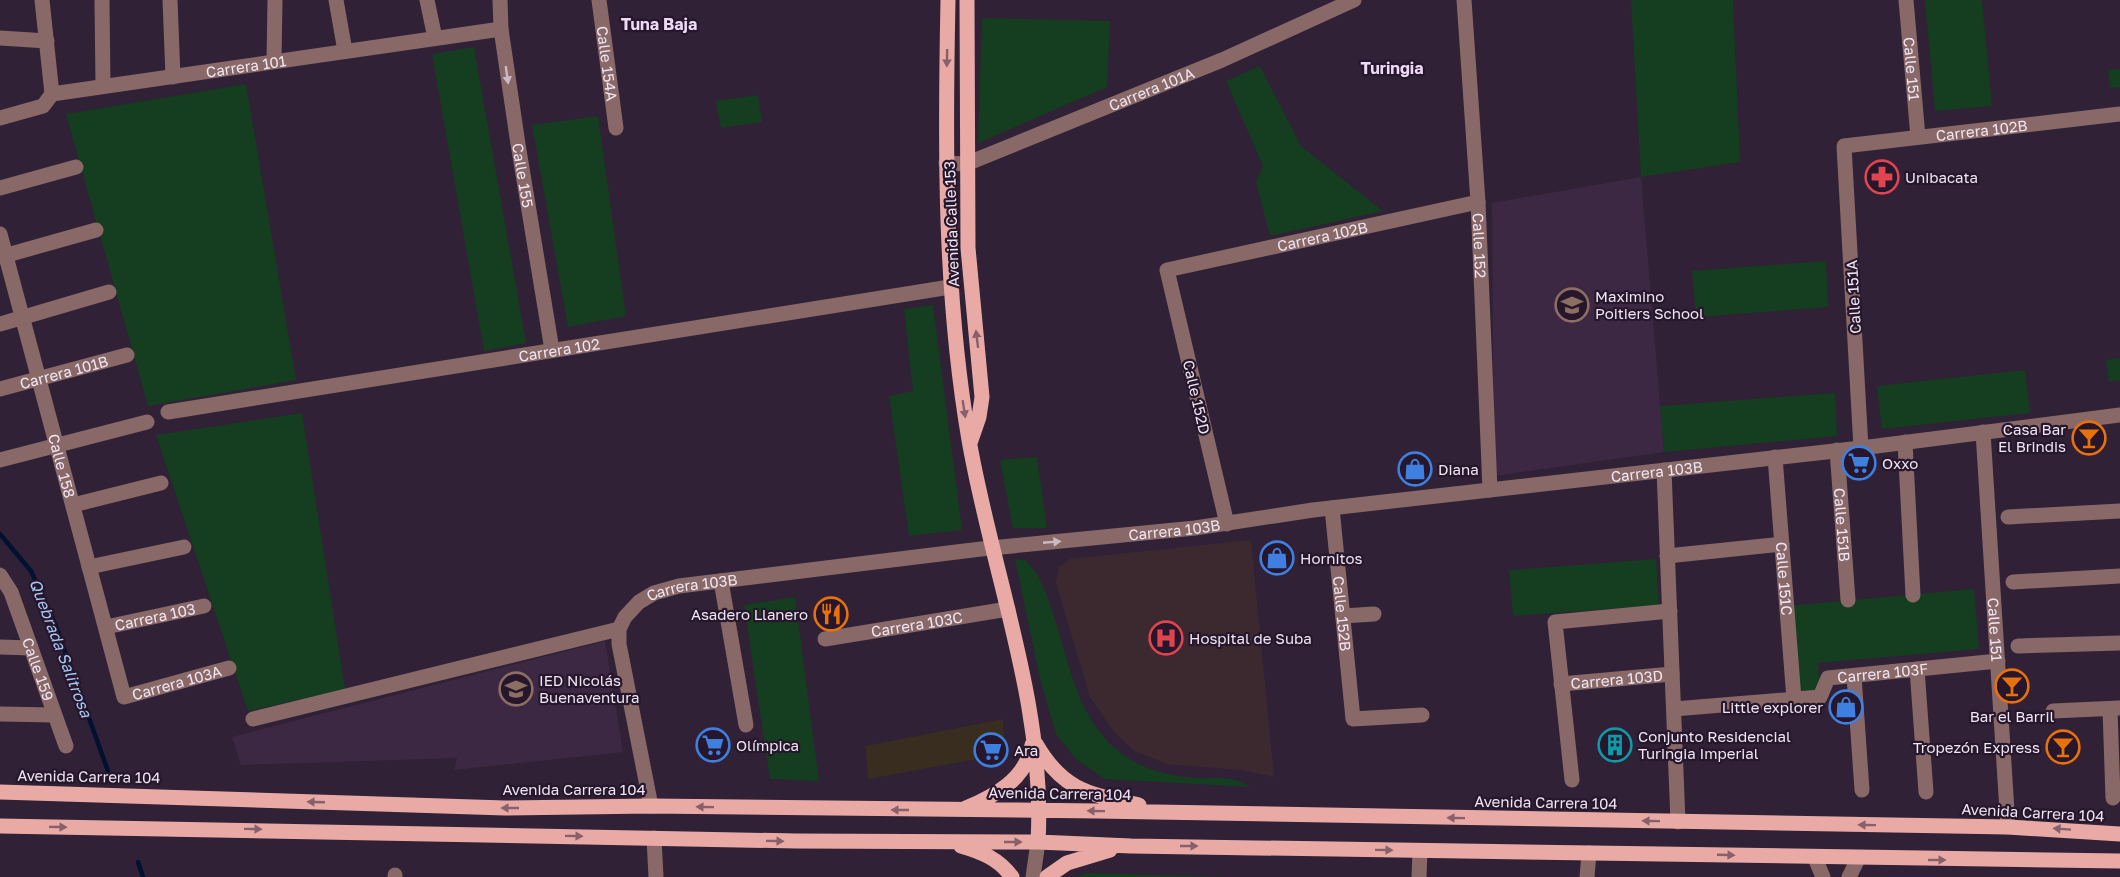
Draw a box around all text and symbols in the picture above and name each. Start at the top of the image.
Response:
district label: Tuna Baja [621,14,697,34]
street label: Calle 154A [594,25,621,102]
street label: Calle 151 [1900,36,1924,101]
one-way arrow [942,49,952,68]
street label: Carrera 101 [205,51,287,81]
district label: Turingia [1360,58,1424,78]
street label: Carrera 101A [1106,63,1197,114]
one-way arrow [503,65,512,84]
street label: Carrera 102B [1935,116,2028,144]
street label: Calle 155 [509,142,537,209]
pharmacy icon: Unibacata [1864,159,1900,195]
street label: Avenida Calle 153 [940,161,962,287]
place label: Unibacata [1905,168,1978,186]
street label: Calle 152 [1469,212,1490,278]
street label: Carrera 102B [1275,217,1369,255]
street label: Calle 151A [1842,260,1864,334]
school or university icon: Maximino Poitiers School [1554,287,1590,323]
place label: Maximino Poitiers School [1595,287,1704,322]
one-way arrow [972,329,981,348]
street label: Carrera 102 [517,334,601,365]
street label: Carrera 101B [18,351,110,392]
street label: Calle 152D [1180,358,1214,436]
one-way arrow [960,399,969,418]
place label: Casa Bar El Brindis [1998,420,2066,455]
bar icon: Casa Bar El Brindis [2071,420,2107,456]
street label: Calle 158 [45,432,79,500]
supermarket icon: Oxxo [1841,445,1877,481]
shop icon: Diana [1397,451,1433,487]
place label: Oxxo [1882,454,1918,472]
street label: Carrera 103B [1610,457,1704,485]
place label: Diana [1438,460,1479,478]
street label: Calle 151B [1831,487,1854,562]
street label: Carrera 103B [1127,515,1221,543]
one-way arrow [1043,537,1062,547]
shop icon: Hornitos [1259,540,1295,576]
street label: Calle 151C [1773,541,1796,616]
place label: Hornitos [1300,549,1362,567]
street label: Carrera 103B [643,570,738,605]
street label: Calle 152B [1330,575,1355,652]
water label: Quebrada Salitrosa [25,576,97,721]
restaurant icon: Asadero Llanero [813,596,849,632]
street label: Calle 151 [1985,597,2007,662]
street label: Carrera 103 [113,599,197,634]
place label: Asadero Llanero [691,605,808,623]
street label: Carrera 103C [870,608,964,640]
hospital icon: Hospital de Suba [1148,620,1184,656]
place label: Hospital de Suba [1189,629,1312,647]
street label: Calle 159 [19,635,58,703]
street label: Carrera 103F [1836,659,1929,686]
street label: Carrera 103A [130,661,224,703]
street label: Carrera 103D [1570,666,1664,692]
bar icon: Bar el Barril [1994,668,2030,704]
school or university icon: IED Nicolás Buenaventura [498,671,534,707]
place label: IED Nicolás Buenaventura [539,671,639,706]
shop icon: Little explorer [1828,689,1864,725]
place label: Little explorer [1722,698,1823,716]
place label: Bar el Barril [1970,707,2054,725]
supermarket icon: Olímpica [695,727,731,763]
building icon: Conjunto Residencial Turingia Imperial [1597,727,1633,763]
place label: Conjunto Residencial Turingia Imperial [1638,727,1791,762]
bar icon: Tropezón Express [2045,729,2081,765]
supermarket icon: Ara [973,732,1009,768]
place label: Olímpica [736,736,799,754]
place label: Tropezón Express [1913,738,2040,756]
place label: Ara [1014,741,1038,759]
street label: Avenida Carrera 104 [17,766,161,786]
street label: Avenida Carrera 104 [502,780,646,798]
street label: Avenida Carrera 104 [988,783,1132,803]
street label: Avenida Carrera 104 [1474,792,1618,812]
one-way arrow [306,797,325,806]
street label: Avenida Carrera 104 [1961,799,2105,825]
one-way arrow [696,802,715,812]
one-way arrow [501,803,520,813]
one-way arrow [891,805,910,815]
one-way arrow [1087,806,1106,816]
one-way arrow [1446,814,1465,823]
one-way arrow [1641,817,1660,826]
one-way arrow [1857,821,1876,830]
one-way arrow [49,822,68,831]
one-way arrow [244,824,263,834]
one-way arrow [2052,824,2071,834]
one-way arrow [565,831,584,840]
one-way arrow [766,836,785,845]
one-way arrow [1004,837,1023,847]
one-way arrow [1180,841,1199,851]
one-way arrow [1375,845,1394,855]
one-way arrow [1717,850,1736,860]
one-way arrow [1928,855,1947,865]

